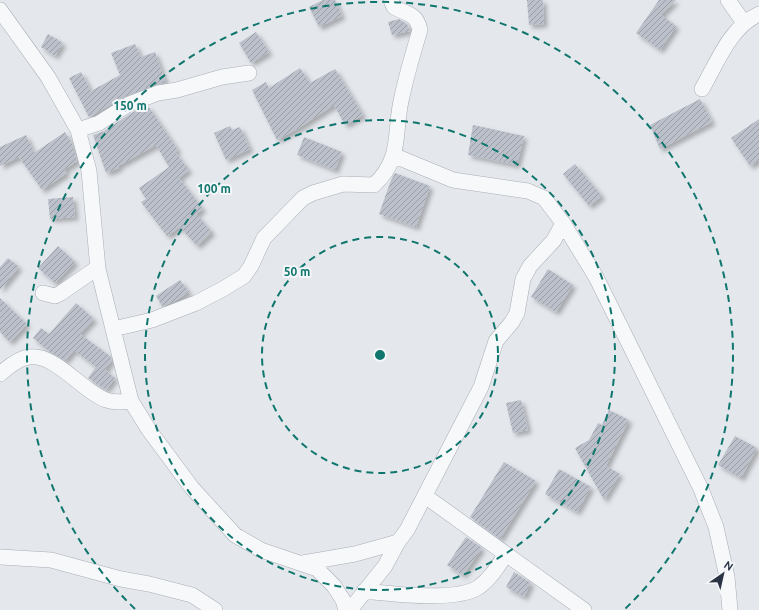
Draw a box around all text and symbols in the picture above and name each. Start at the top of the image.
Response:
text: 150 m [113,99,147,112]
text: 100 m [197,182,231,195]
text: 50 m [284,265,310,278]
centre of rings [373,348,387,362]
north arrow [703,554,743,594]
text: N [722,558,735,573]

